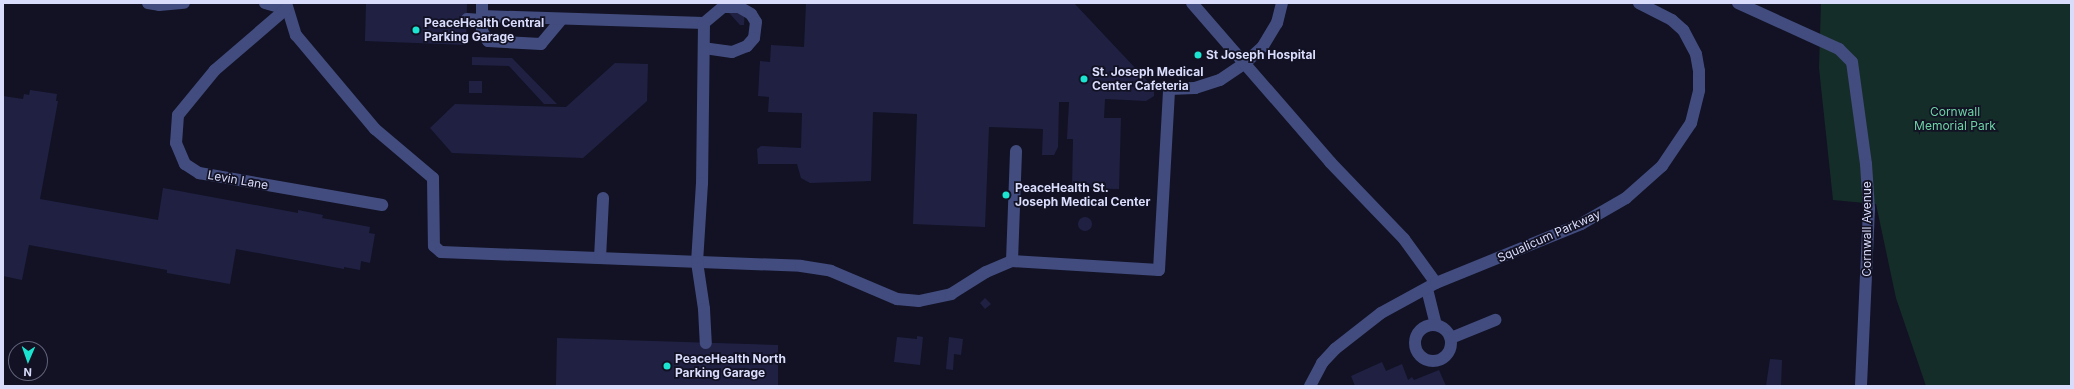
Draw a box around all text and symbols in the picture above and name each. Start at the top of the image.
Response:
place label: PeaceHealth Central Parking Garage [424,16,544,44]
marker: PeaceHealth Central Parking Garage [411,25,421,35]
place label: St Joseph Hospital [1206,48,1316,62]
marker: St Joseph Hospital [1193,50,1203,60]
place label: St. Joseph Medical Center Cafeteria [1092,65,1204,93]
marker: St. Joseph Medical Center Cafeteria [1079,74,1089,84]
park label: Cornwall Memorial Park [1914,105,1996,133]
street label: Levin Lane [207,168,269,192]
place label: PeaceHealth St. Joseph Medical Center [1015,181,1150,209]
street label: Cornwall Avenue [1860,181,1874,277]
marker: PeaceHealth St. Joseph Medical Center [1000,189,1012,201]
street label: Squalicum Parkway [1495,207,1603,265]
north arrow [8,341,48,381]
place label: PeaceHealth North Parking Garage [675,352,786,380]
marker: PeaceHealth North Parking Garage [662,361,672,371]
text: N [23,365,32,379]

